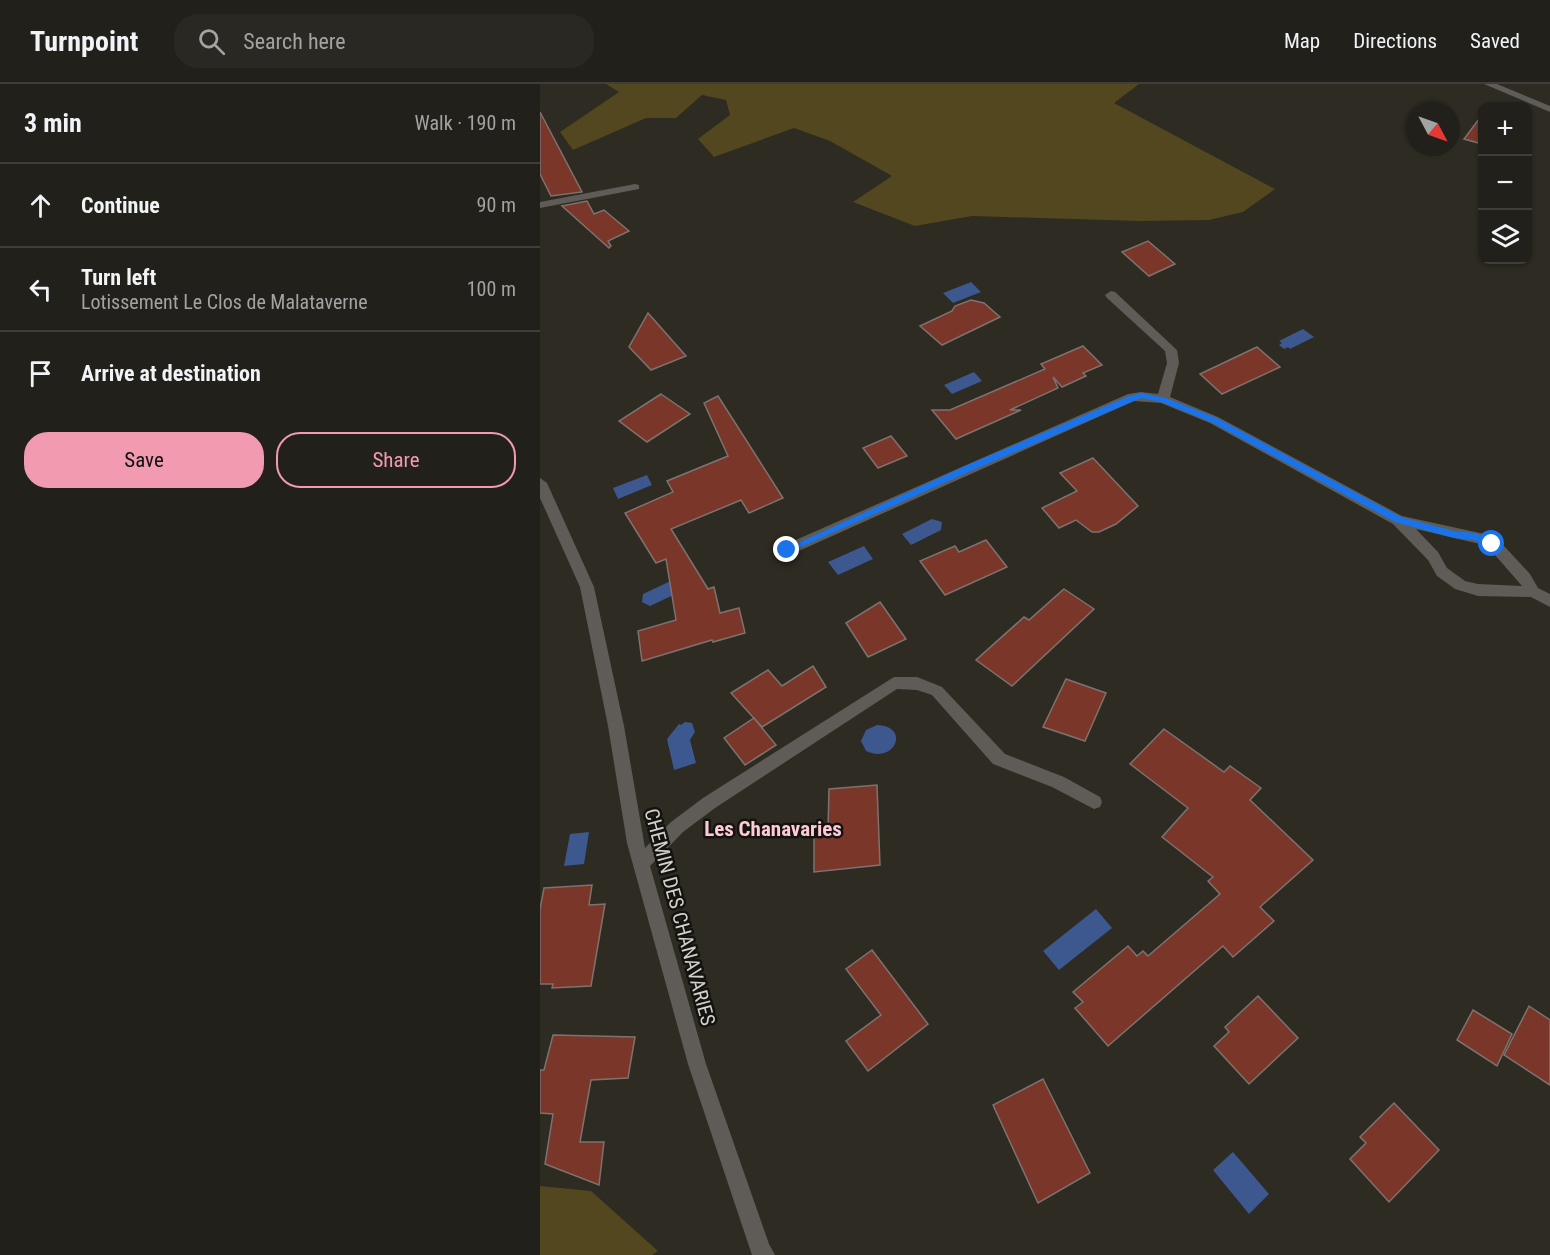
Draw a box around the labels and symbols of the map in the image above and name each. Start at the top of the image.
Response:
north arrow [1406,102,1460,156]
route start [1478,530,1504,556]
route end [773,536,799,562]
street label: CHEMIN DES CHANAVARIES [639,806,721,1028]
district label: Les Chanavaries [704,817,842,841]

